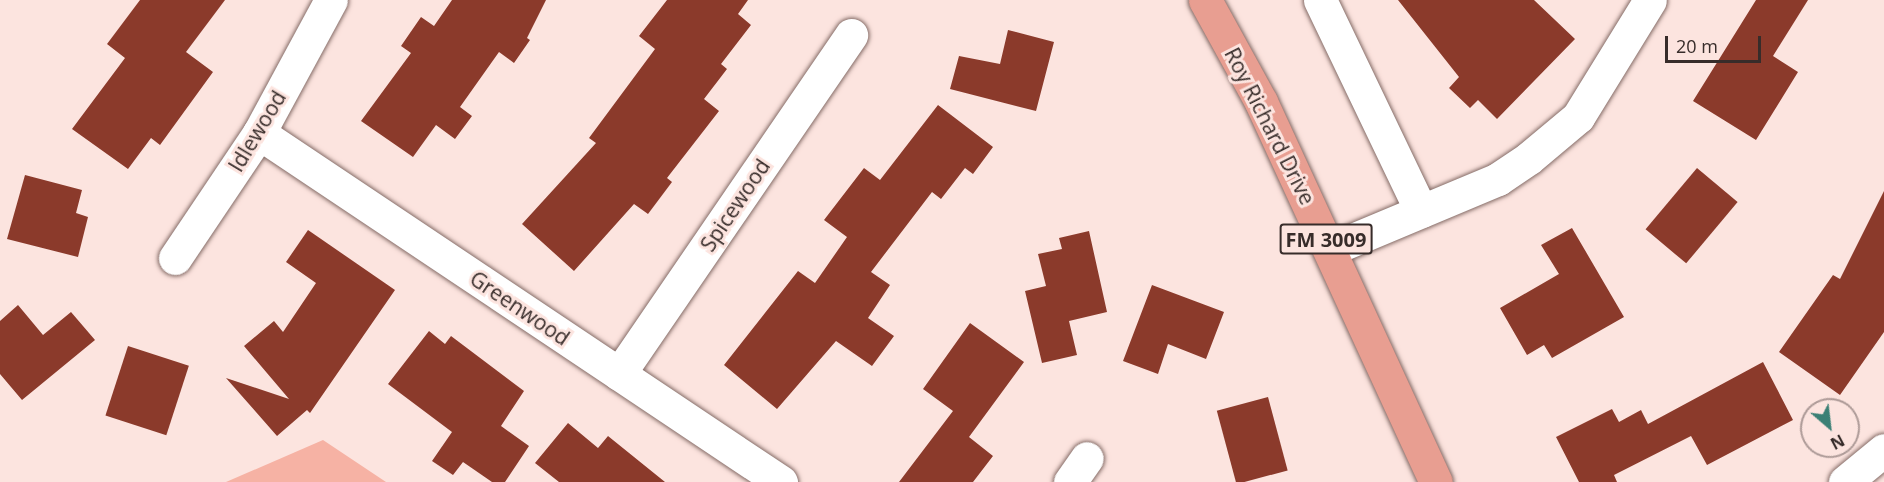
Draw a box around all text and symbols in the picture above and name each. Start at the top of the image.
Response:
scale bar [1668,24,1764,62]
text: 20 m [1676,34,1718,58]
street label: Roy Richard Drive [1220,43,1320,209]
street label: Idlewood [223,86,291,176]
street label: Spicewood [695,154,775,256]
road number: FM 3009 [1280,222,1372,256]
street label: Greenwood [465,265,575,351]
north arrow [1800,398,1860,458]
text: N [1827,429,1848,455]

